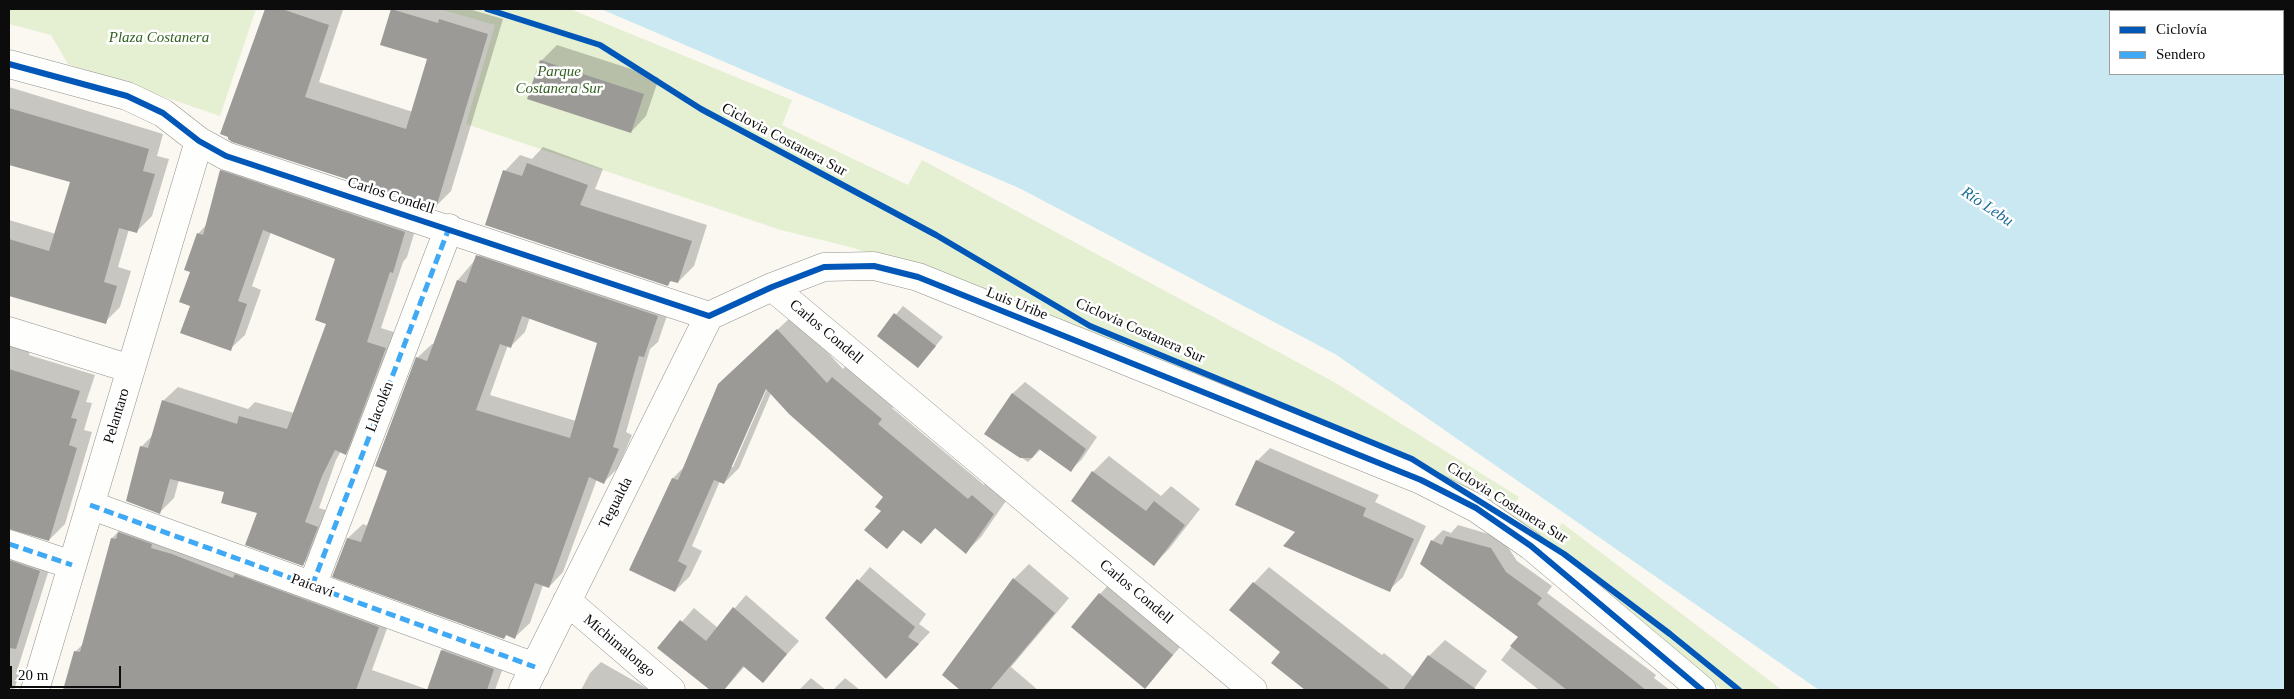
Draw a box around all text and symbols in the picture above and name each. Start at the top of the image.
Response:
legend [2109,10,2284,75]
text: Ciclovía [2156,21,2207,37]
park label: Plaza Costanera [109,29,209,47]
text: Sendero [2156,46,2205,62]
park label: Parque Costanera Sur [515,63,603,98]
street label: Ciclovia Costanera Sur [718,99,850,181]
street label: Carlos Condell [345,173,437,219]
water label: Río Lebu [1957,183,2017,231]
street label: Luis Uribe [984,284,1050,324]
street label: Ciclovia Costanera Sur [1073,294,1207,368]
street label: Carlos Condell [786,296,866,368]
street label: Llacolén [362,379,398,435]
street label: Pelantaro [100,386,134,446]
street label: Ciclovia Costanera Sur [1443,459,1571,547]
street label: Tegualda [596,475,636,531]
street label: Carlos Condell [1096,556,1176,628]
street label: Paicaví [288,570,336,602]
street label: Michimalongo [579,611,659,681]
scale bar [12,656,124,688]
text: 20 m [18,667,48,683]

